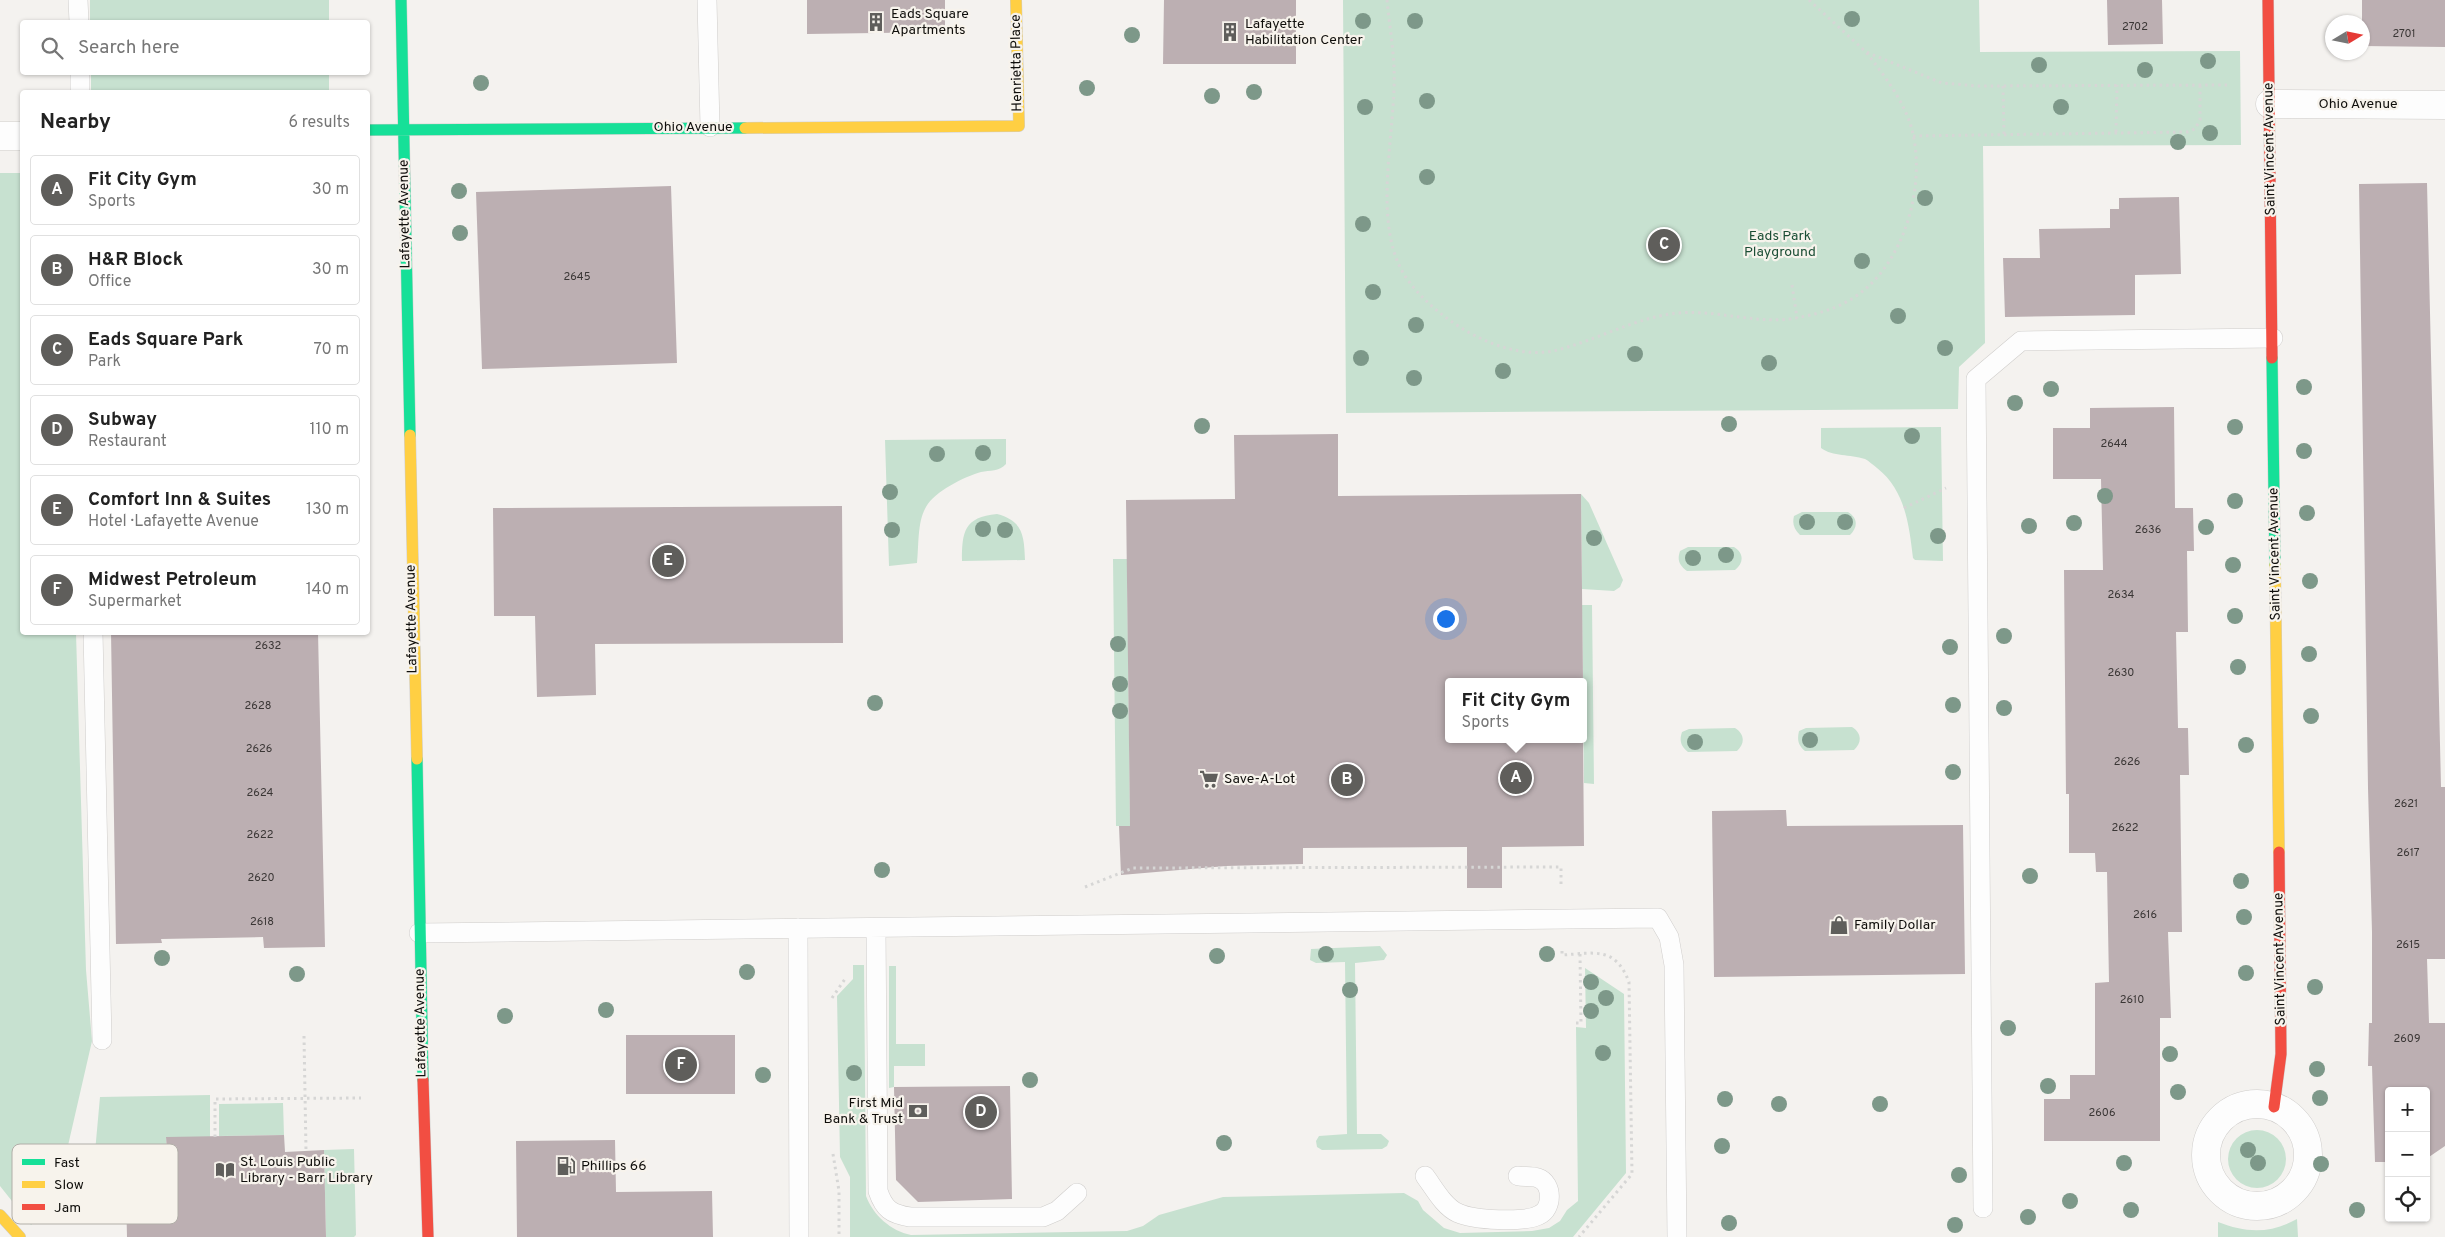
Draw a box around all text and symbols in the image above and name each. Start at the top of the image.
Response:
place label: Eads Square Apartments [891,6,969,39]
building icon: Eads Square Apartments [865,11,887,33]
street label: Henrietta Place [1008,14,1026,112]
north arrow [2325,15,2370,60]
place label: Lafayette Habilitation Center [1245,16,1363,49]
search box [20,20,370,75]
house number: 2702 [2122,20,2148,34]
building icon: Lafayette Habilitation Center [1219,21,1241,43]
house number: 2701 [2392,27,2416,41]
icon: search [38,34,66,62]
text: Search here [78,36,180,60]
street label: Saint Vincent Avenue [2260,82,2280,216]
street label: Ohio Avenue [2318,96,2398,113]
text: Nearby [40,109,111,136]
text: 6 results [288,113,350,133]
street label: Ohio Avenue [653,119,733,136]
street label: Lafayette Avenue [396,159,414,269]
text: Fit City Gym [88,168,197,192]
text: A [51,180,63,200]
text: 30 m [312,180,349,200]
text: Sports [88,192,136,212]
pin: C [1648,226,1680,264]
park label: Eads Park Playground [1744,228,1816,261]
text: H&R Block [88,248,183,272]
text: B [51,260,63,280]
text: 30 m [312,260,349,280]
house number: 2645 [564,270,591,284]
text: Office [88,272,131,292]
text: Eads Square Park [88,328,243,352]
text: C [52,340,62,360]
text: 70 m [314,340,349,360]
text: Park [88,352,121,372]
text: Subway [88,408,157,432]
text: D [51,420,63,440]
text: 110 m [309,420,349,440]
text: Restaurant [88,432,167,452]
house number: 2644 [2101,437,2128,451]
street label: Saint Vincent Avenue [2265,487,2285,621]
text: Comfort Inn & Suites [88,488,271,512]
text: E [52,500,62,520]
text: 130 m [306,500,349,520]
text: Hotel · Lafayette Avenue [88,512,259,532]
house number: 2636 [2135,523,2161,537]
pin: E [652,542,684,580]
street label: Lafayette Avenue [403,564,421,674]
text: Midwest Petroleum [88,568,257,592]
text: F [52,580,62,600]
text: 140 m [306,580,349,600]
house number: 2634 [2108,588,2135,602]
text: Supermarket [88,592,182,612]
your location [1433,606,1459,632]
house number: 2632 [255,639,281,653]
house number: 2630 [2108,666,2134,680]
popup [1445,678,1587,743]
text: Fit City Gym [1462,689,1570,713]
house number: 2628 [245,699,271,713]
text: Sports [1462,713,1509,733]
house number: 2626 [246,742,272,756]
house number: 2626 [2114,755,2140,769]
pin: A [1500,759,1532,797]
pin: B [1331,761,1363,799]
supermarket icon: Save-A-Lot [1198,768,1220,790]
place label: Save-A-Lot [1224,771,1295,788]
house number: 2624 [247,786,274,800]
house number: 2621 [2394,797,2418,811]
house number: 2622 [2112,821,2138,835]
house number: 2622 [247,828,273,842]
house number: 2617 [2396,846,2420,860]
house number: 2620 [247,871,275,885]
street label: Saint Vincent Avenue [2270,892,2290,1026]
house number: 2616 [2133,908,2157,922]
shop icon: Family Dollar [1828,914,1850,936]
house number: 2618 [250,915,274,929]
place label: Family Dollar [1854,917,1936,934]
house number: 2615 [2396,938,2420,952]
street label: Lafayette Avenue [412,968,430,1078]
house number: 2610 [2120,993,2144,1007]
house number: 2609 [2394,1032,2420,1046]
pin: F [665,1046,697,1084]
map controls [2385,1087,2430,1222]
button: + [2385,1087,2430,1132]
pin: D [965,1093,997,1131]
place label: First Mid Bank & Trust [823,1095,903,1128]
bank icon: First Mid Bank & Trust [907,1100,929,1122]
house number: 2606 [2089,1106,2115,1120]
button: − [2385,1132,2430,1177]
legend [12,1144,178,1224]
place label: St. Louis Public Library - Barr Library [240,1154,373,1187]
text: Fast [54,1155,80,1172]
fuel station icon: Phillips 66 [555,1155,577,1177]
place label: Phillips 66 [581,1158,647,1175]
library icon: St. Louis Public Library - Barr Library [214,1159,236,1181]
text: Slow [54,1177,84,1194]
button: locate [2385,1177,2430,1222]
text: Jam [54,1200,81,1217]

